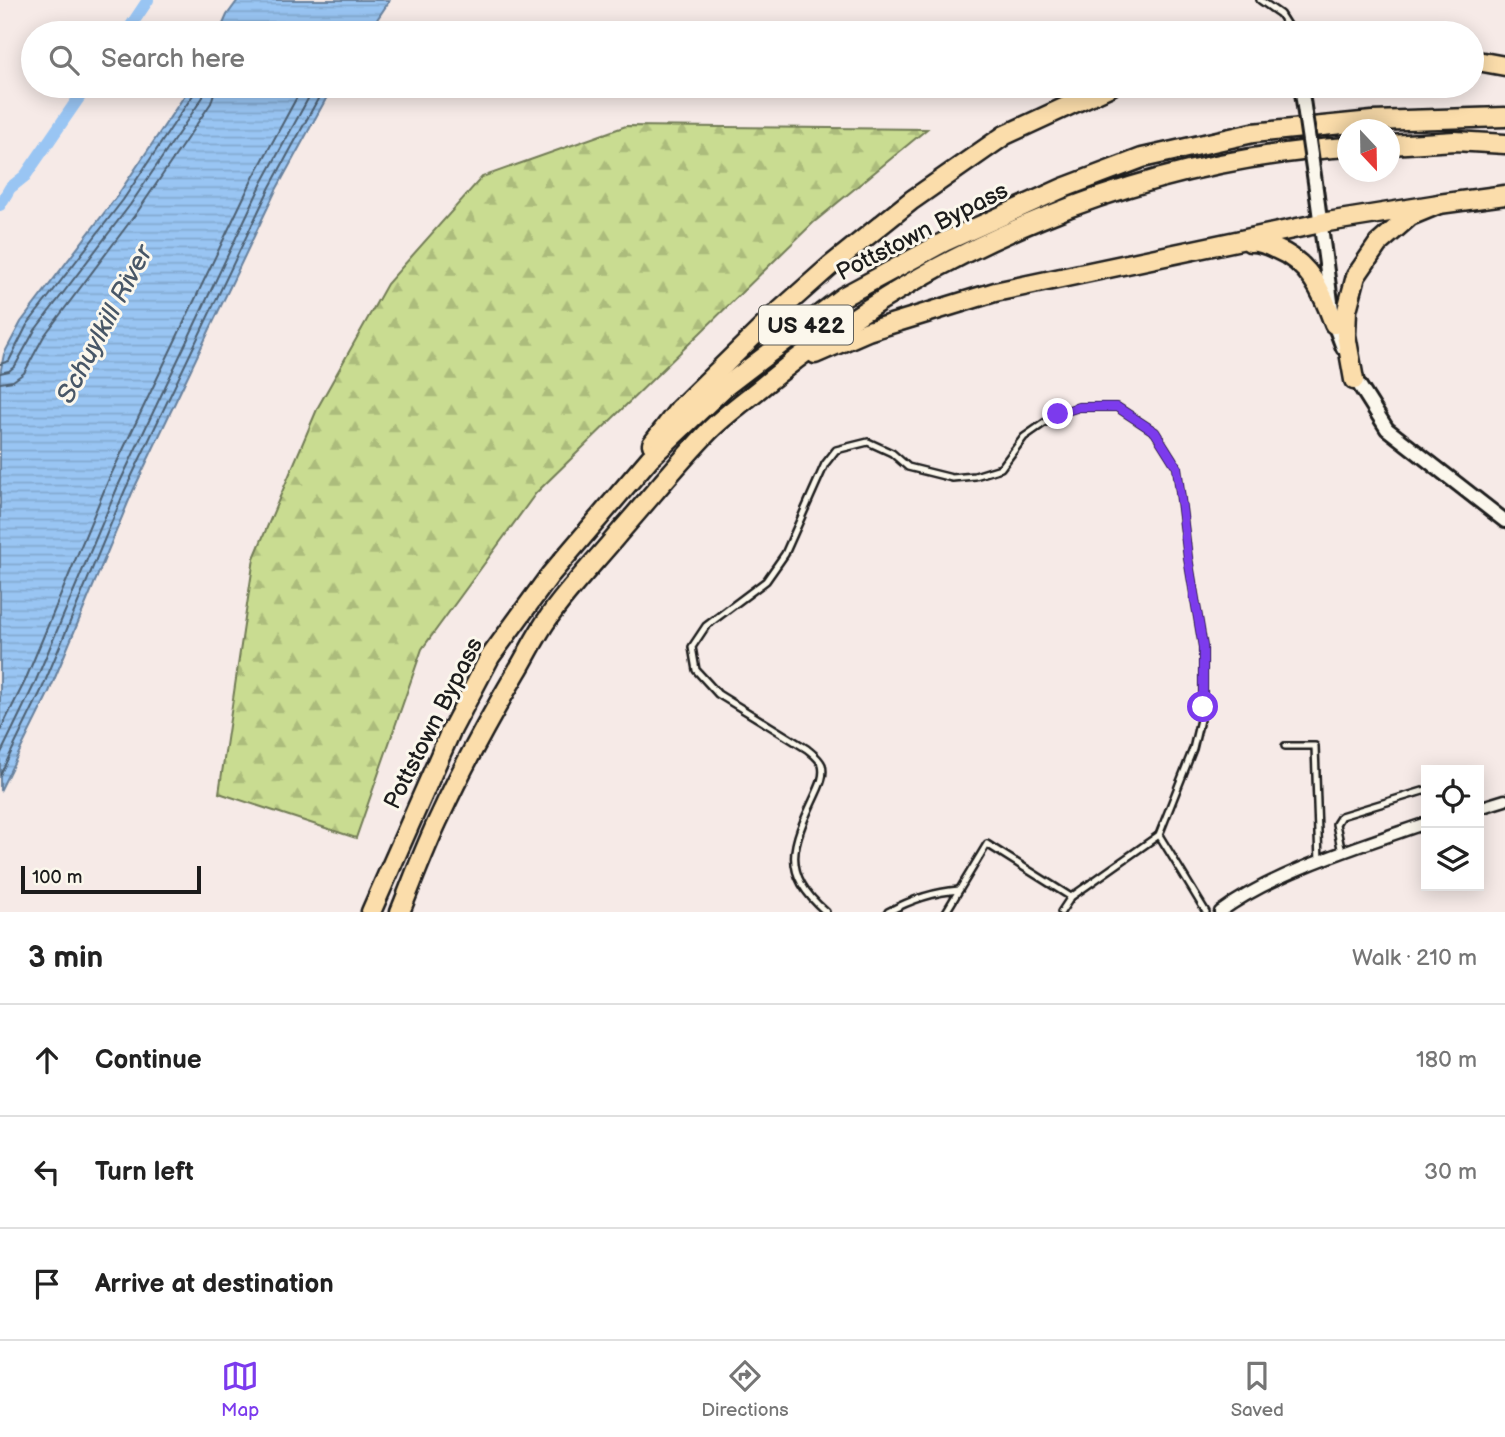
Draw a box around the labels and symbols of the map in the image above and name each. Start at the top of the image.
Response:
north arrow [1337,119,1400,182]
street label: Pottstown Bypass [832,176,1013,287]
water label: Schuylkill River [51,239,161,409]
road number: US 422 [759,306,853,344]
route end [1042,398,1073,429]
street label: Pottstown Bypass [378,632,489,814]
route start [1187,691,1218,722]
scale bar [21,863,201,895]

